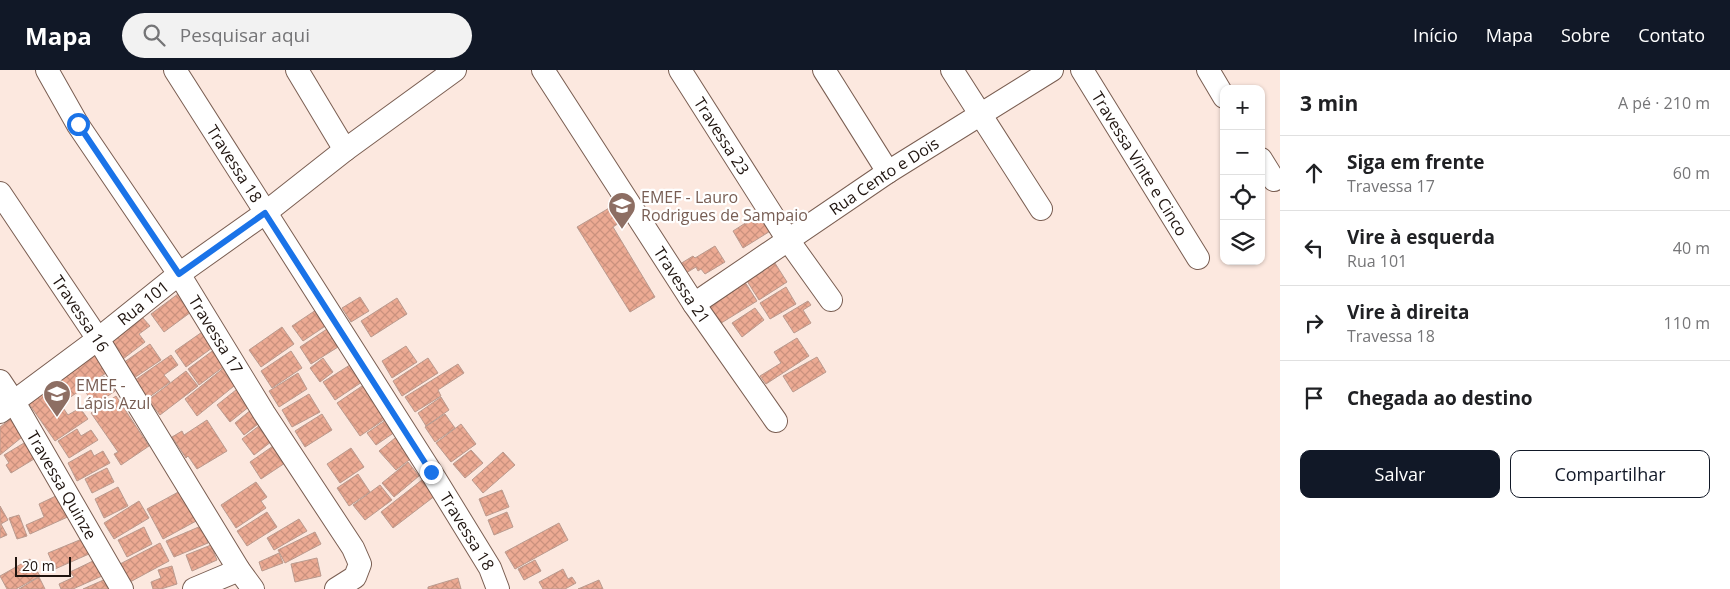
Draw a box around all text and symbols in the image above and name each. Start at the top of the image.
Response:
search box [122,13,472,58]
text: Mapa [25,19,92,52]
icon: search [140,21,168,49]
text: Pesquisar aqui [180,22,310,48]
text: Início [1413,23,1458,47]
text: Mapa [1486,23,1533,47]
text: Sobre [1561,23,1610,47]
text: Contato [1638,23,1705,47]
map controls [1220,85,1265,265]
button: + [1220,85,1265,130]
street label: Travessa Vinte e Cinco [1087,87,1193,240]
text: 3 min [1300,89,1358,117]
text: A pé · 210 m [1618,92,1710,114]
street label: Travessa 23 [689,93,755,179]
route start [67,113,90,136]
street label: Travessa 18 [202,121,267,207]
button: − [1220,130,1265,175]
street label: Rua Cento e Dois [825,132,943,220]
text: Siga em frente [1347,149,1484,175]
icon: ahead [1300,159,1328,187]
text: 60 m [1673,162,1710,184]
button: locate [1220,175,1265,220]
text: Travessa 17 [1347,175,1435,197]
place label: EMEF - Lauro Rodrigues de Sampaio [641,186,808,226]
school or university icon: EMEF - Lauro Rodrigues de Sampaio [607,191,637,230]
button: layers [1220,220,1265,265]
text: Vire à esquerda [1347,224,1495,250]
icon: left [1300,234,1328,262]
text: 40 m [1673,237,1710,259]
street label: Travessa 21 [649,242,715,328]
text: Rua 101 [1347,250,1407,272]
street label: Travessa 16 [47,271,114,356]
street label: Rua 101 [113,275,173,330]
street label: Travessa 17 [184,291,248,378]
text: Vire à direita [1347,299,1470,325]
icon: right [1300,309,1328,337]
text: 110 m [1664,312,1710,334]
text: Travessa 18 [1347,325,1435,347]
place label: EMEF - Lápis Azul [76,374,150,414]
school or university icon: EMEF - Lápis Azul [42,379,72,418]
icon: arrive [1300,384,1328,412]
text: Chegada ao destino [1347,385,1533,411]
street label: Travessa Quinze [22,427,102,543]
button: Salvar [1300,450,1500,498]
button: Compartilhar [1510,450,1710,498]
route end [420,461,443,484]
street label: Travessa 18 [435,488,500,574]
scale bar [15,554,71,577]
text: 20 m [22,556,55,575]

